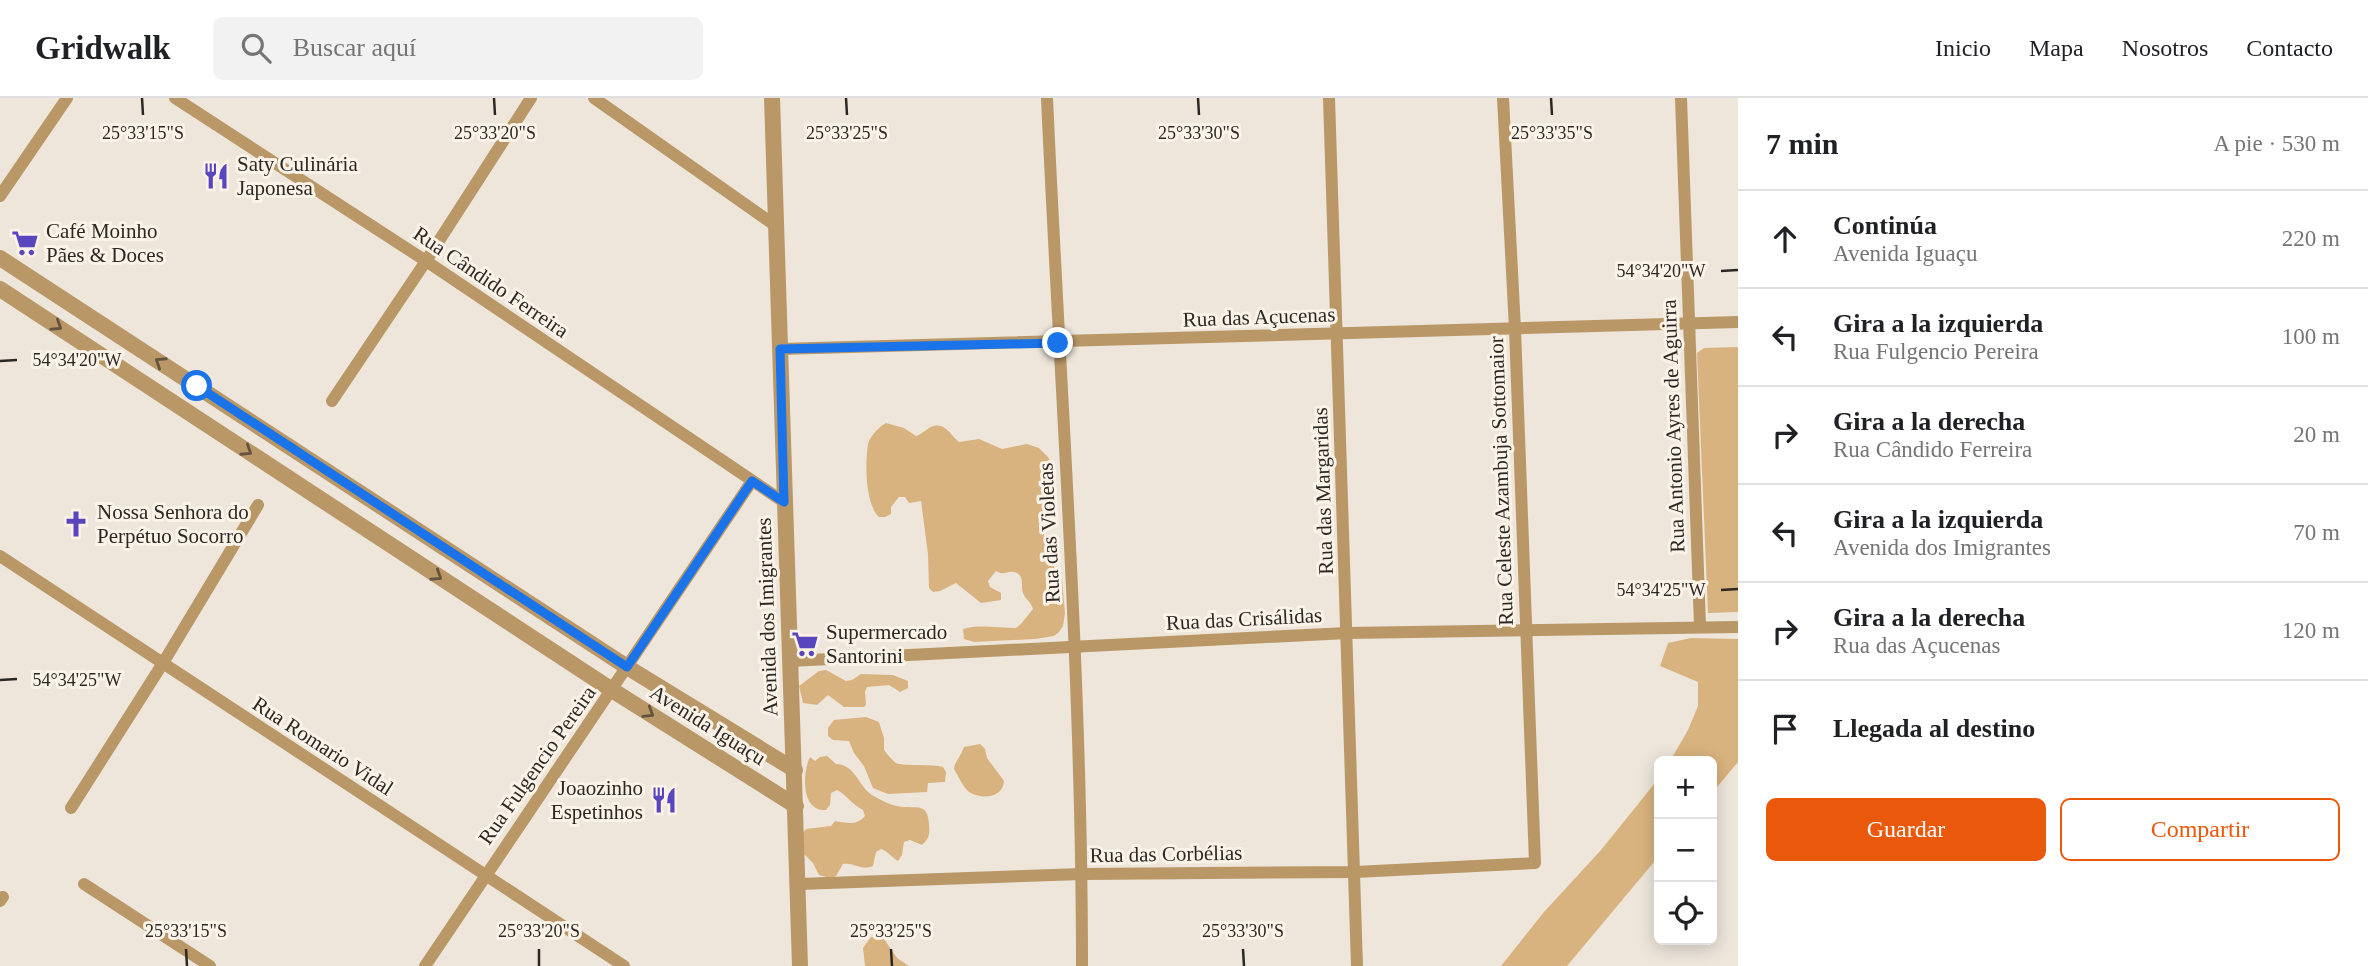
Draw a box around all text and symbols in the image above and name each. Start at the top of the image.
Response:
search box [213,17,703,80]
icon: search [237,29,275,67]
text: Gridwalk [35,30,171,66]
text: Buscar aquí [293,33,416,62]
text: Inicio [1935,35,1991,61]
text: Mapa [2029,35,2084,61]
text: Nosotros [2122,35,2208,61]
text: Contacto [2246,35,2333,61]
text: 25°33'15"S [102,123,184,143]
text: 25°33'20"S [454,123,536,143]
text: 25°33'25"S [806,123,888,143]
text: 25°33'30"S [1158,123,1240,143]
text: 25°33'35"S [1511,123,1593,143]
text: 7 min [1766,127,1839,160]
text: A pie · 530 m [2214,131,2340,156]
place label: Saty Culinária Japonesa [237,152,358,200]
restaurant icon: Saty Culinária Japonesa [201,161,231,191]
text: Continúa [1833,211,1937,240]
place label: Café Moinho Pães & Doces [46,219,164,267]
icon: ahead [1766,220,1804,258]
street label: Rua Cândido Ferreira [409,221,574,343]
text: 220 m [2282,226,2340,251]
supermarket icon: Café Moinho Pães & Doces [10,228,40,258]
text: Avenida Iguaçu [1833,241,1978,266]
text: 54°34'20"W [1617,261,1705,281]
street label: Rua Antonio Ayres de Aguirra [1657,298,1689,553]
street label: Rua das Açucenas [1182,302,1336,332]
text: Gira a la izquierda [1833,309,2043,338]
one-way arrow [49,318,62,330]
icon: left [1766,318,1804,356]
text: 100 m [2282,324,2340,349]
route end [1042,327,1073,358]
street label: Rua Celeste Azambuja Sottomaior [1484,336,1518,626]
text: Rua Fulgencio Pereira [1833,339,2039,364]
text: 54°34'20"W [33,350,121,370]
one-way arrow [155,358,168,371]
route start [181,370,212,401]
street label: Rua das Margaridas [1308,407,1338,575]
text: Gira a la derecha [1833,407,2025,436]
icon: right [1766,416,1804,454]
text: 20 m [2293,422,2340,447]
text: Rua Cândido Ferreira [1833,437,2032,462]
one-way arrow [239,443,252,456]
street label: Rua das Violetas [1033,462,1065,604]
place label: Nossa Senhora do Perpétuo Socorro [97,500,249,548]
text: Gira a la izquierda [1833,505,2043,534]
church icon: Nossa Senhora do Perpétuo Socorro [61,509,91,539]
icon: left [1766,514,1804,552]
street label: Avenida dos Imigrantes [752,517,782,717]
text: 70 m [2293,520,2340,545]
text: Avenida dos Imigrantes [1833,535,2051,560]
one-way arrow [430,567,443,580]
text: 54°34'25"W [1617,580,1705,600]
street label: Rua das Crisálidas [1165,603,1323,635]
text: Gira a la derecha [1833,603,2025,632]
icon: right [1766,612,1804,650]
text: 120 m [2282,618,2340,643]
place label: Supermercado Santorini [826,620,947,668]
supermarket icon: Supermercado Santorini [790,629,820,659]
text: Rua das Açucenas [1833,633,2000,658]
text: 54°34'25"W [33,670,121,690]
street label: Avenida Iguaçu [646,680,771,770]
street label: Rua Fulgencio Pereira [473,681,601,849]
street label: Rua Romario Vidal [248,692,398,800]
one-way arrow [641,704,654,717]
icon: arrive [1766,710,1804,748]
text: Llegada al destino [1833,714,2035,743]
map controls [1654,756,1717,945]
button: + [1654,756,1717,819]
place label: Joaozinho Espetinhos [551,776,643,824]
restaurant icon: Joaozinho Espetinhos [649,785,679,815]
button: Guardar [1766,798,2046,861]
button: Compartir [2060,798,2340,861]
button: − [1654,819,1717,882]
street label: Rua das Corbélias [1089,841,1243,867]
button: locate [1654,882,1717,945]
text: 25°33'15"S [145,921,227,941]
text: 25°33'20"S [498,921,580,941]
text: 25°33'25"S [850,921,932,941]
text: 25°33'30"S [1202,921,1284,941]

